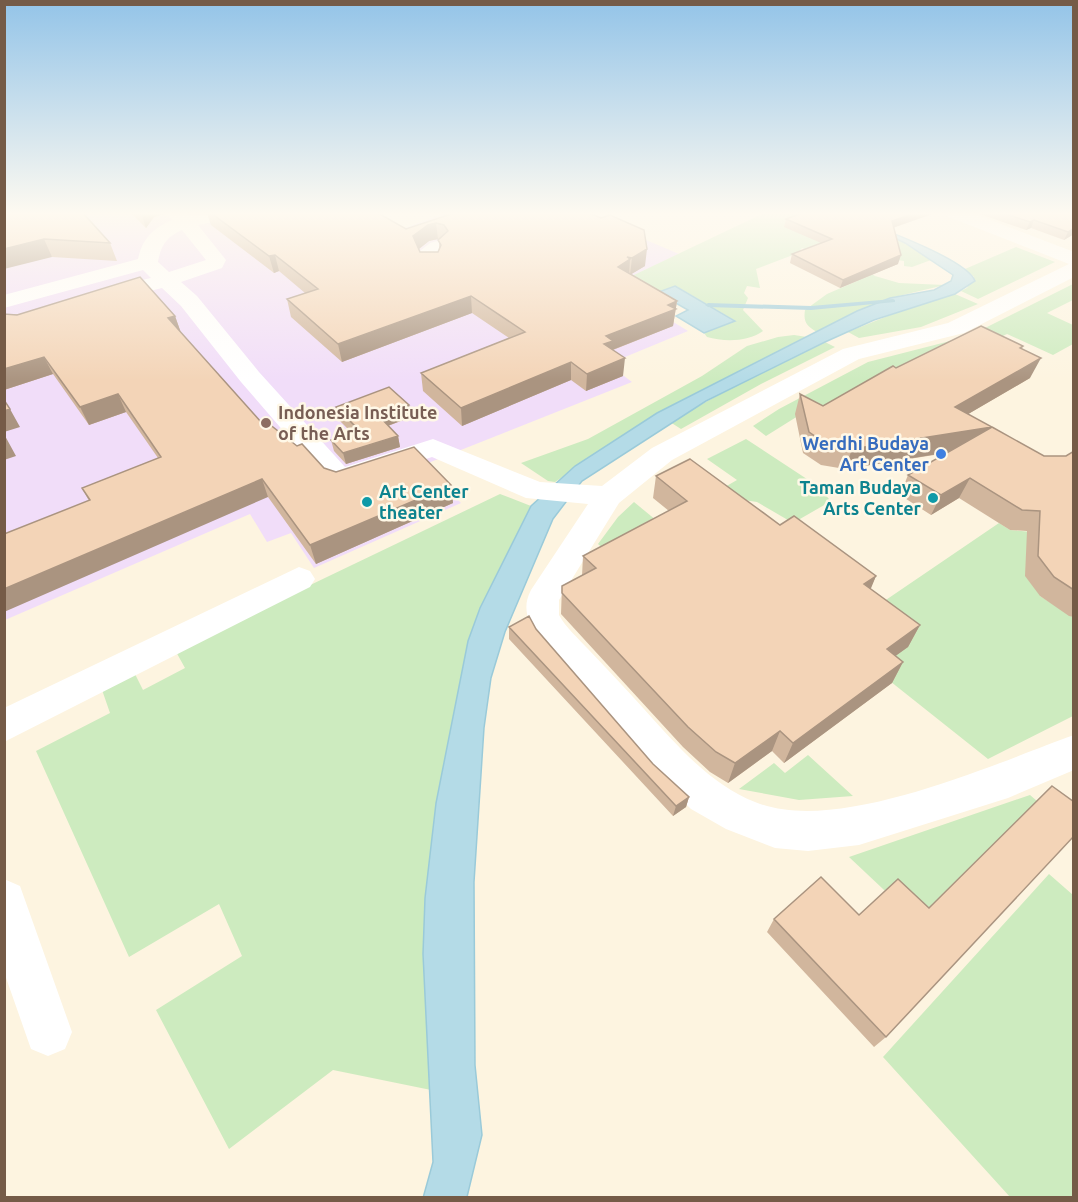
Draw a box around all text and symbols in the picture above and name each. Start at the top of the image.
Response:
place label: Indonesia Institute of the Arts [278,402,437,443]
marker: Indonesia Institute of the Arts [259,416,273,430]
place label: Werdhi Budaya Art Center [802,433,930,474]
marker: Werdhi Budaya Art Center [934,447,948,461]
place label: Taman Budaya Arts Center [799,477,922,518]
place label: Art Center theater [379,481,469,522]
marker: Taman Budaya Arts Center [926,491,940,505]
marker: Art Center theater [360,495,374,509]

